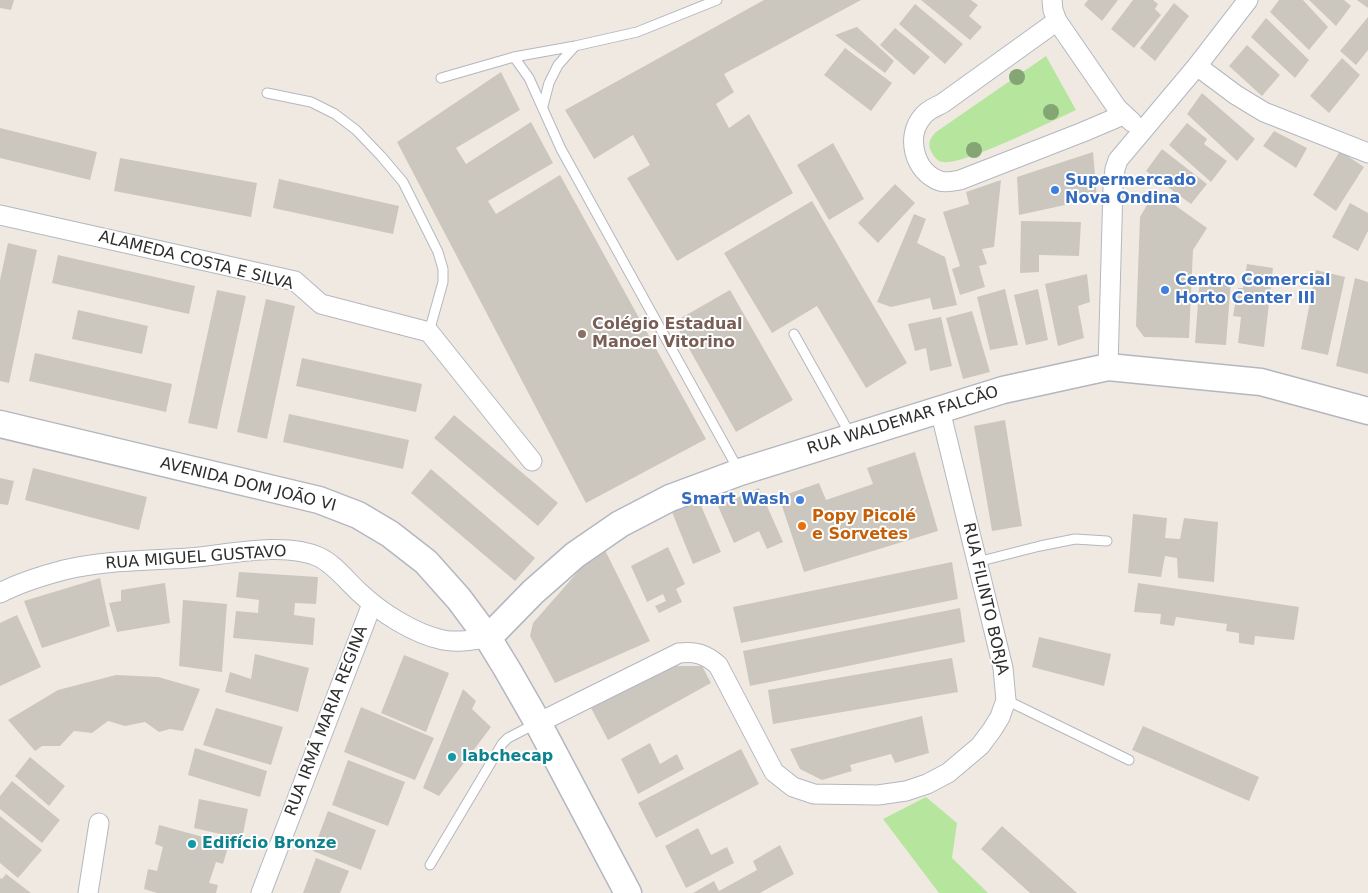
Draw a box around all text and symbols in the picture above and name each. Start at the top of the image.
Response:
place label: Supermercado Nova Ondina [1065,171,1196,209]
marker: Supermercado Nova Ondina [1049,184,1061,196]
street label: ALAMEDA COSTA E SILVA [97,228,295,294]
place label: Centro Comercial Horto Center III [1175,271,1330,309]
marker: Centro Comercial Horto Center III [1159,284,1171,296]
place label: Colégio Estadual Manoel Vitorino [592,315,743,353]
marker: Colégio Estadual Manoel Vitorino [576,328,588,340]
street label: RUA WALDEMAR FALCÃO [805,383,1001,459]
street label: AVENIDA DOM JOÃO VI [158,454,338,516]
place label: Smart Wash [681,490,790,510]
marker: Smart Wash [794,494,806,506]
place label: Popy Picolé e Sorvetes [812,507,916,545]
marker: Popy Picolé e Sorvetes [796,520,808,532]
street label: RUA FILINTO BORJA [958,521,1012,677]
street label: RUA MIGUEL GUSTAVO [105,542,287,574]
street label: RUA IRMÃ MARIA REGINA [282,623,372,819]
place label: labchecap [462,747,553,767]
marker: labchecap [446,751,458,763]
place label: Edifício Bronze [202,834,336,854]
marker: Edifício Bronze [186,838,198,850]

